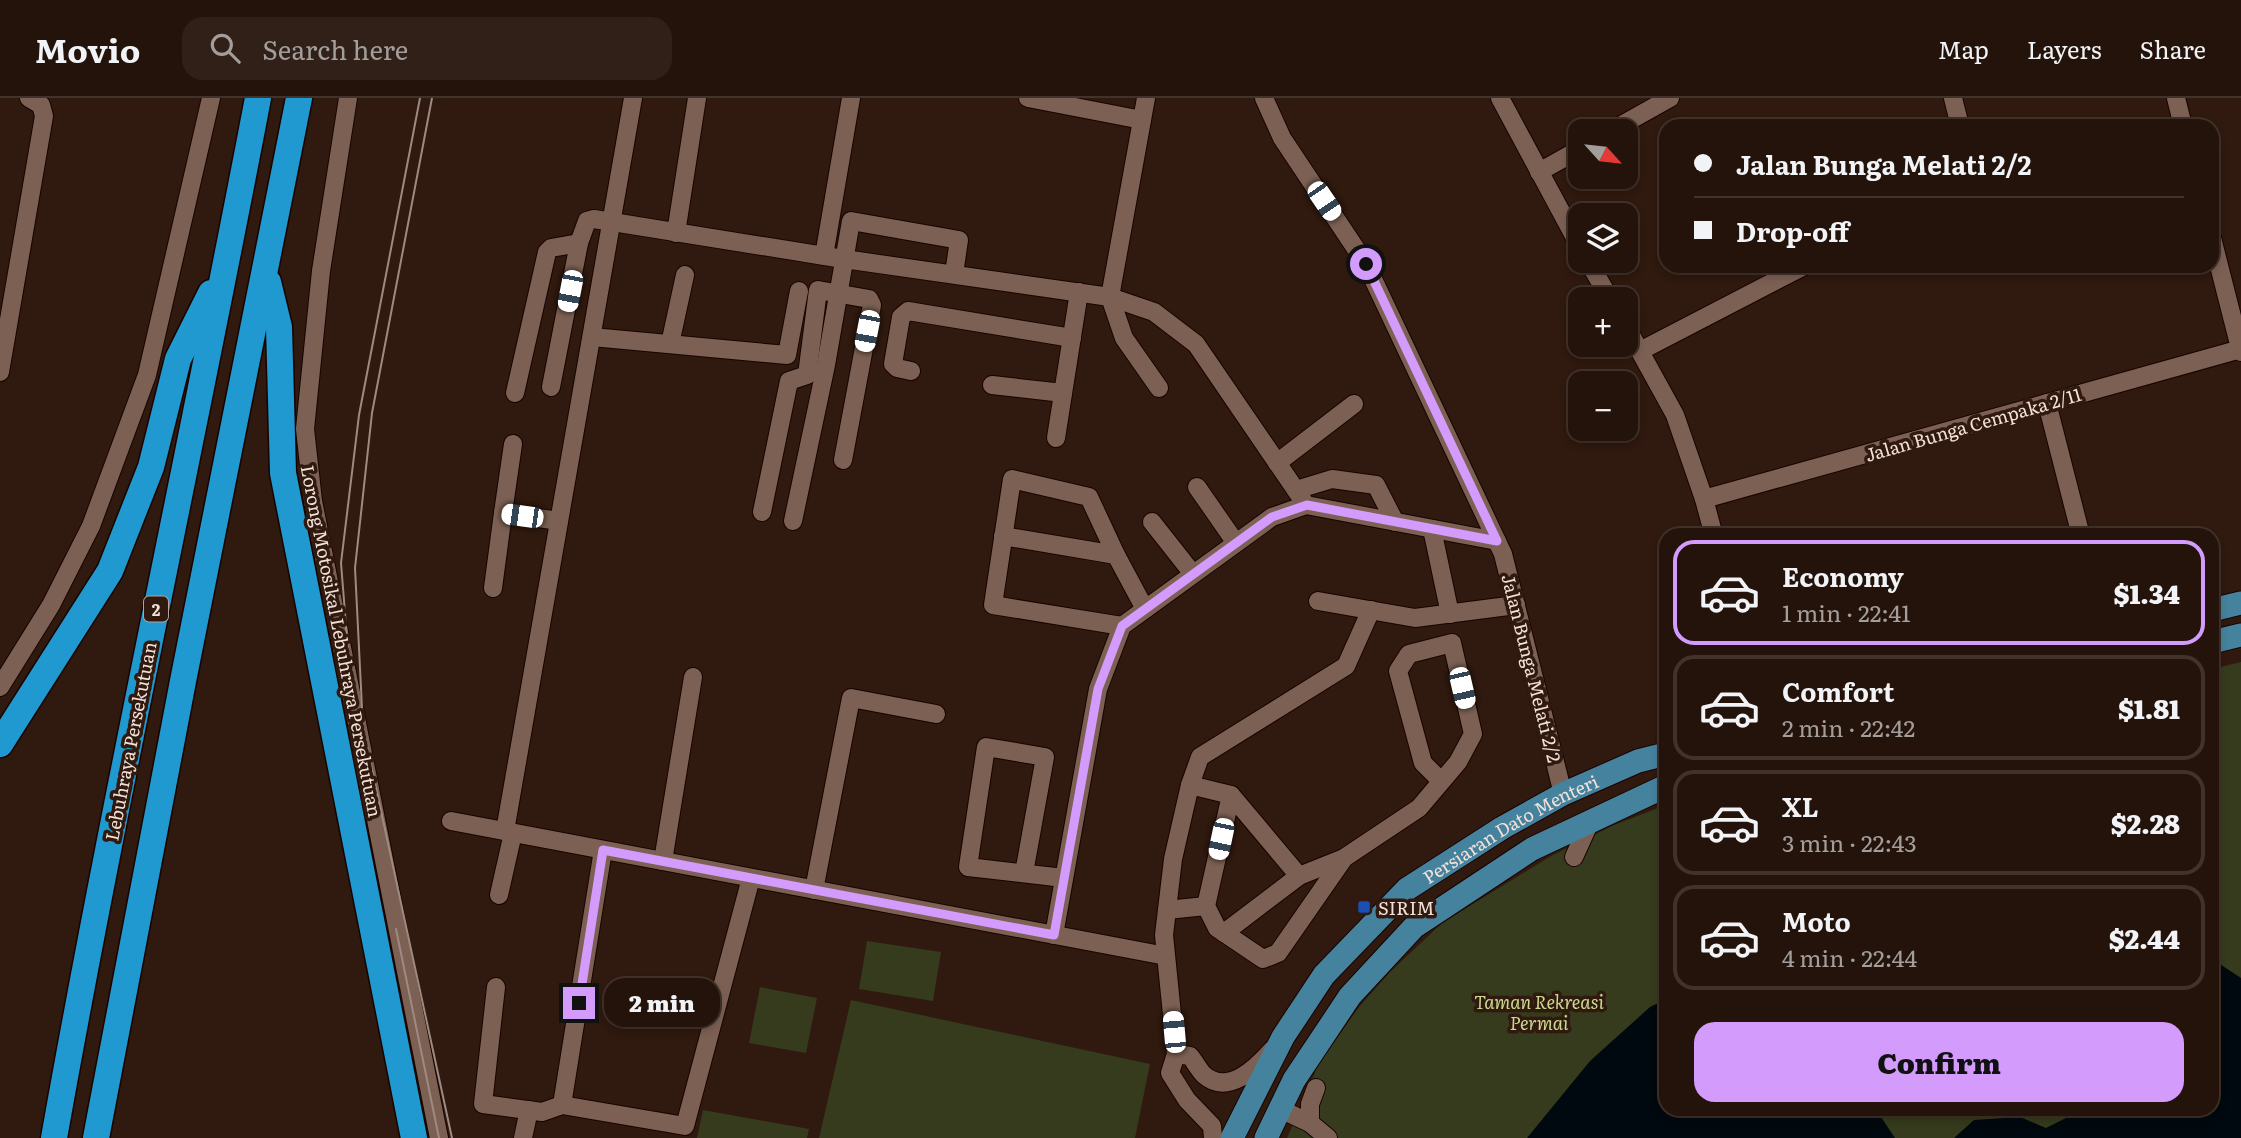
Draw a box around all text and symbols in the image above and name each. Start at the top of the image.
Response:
search box [182,17,672,80]
text: Movio [35,24,140,73]
icon: search [206,29,244,67]
text: Search here [262,29,408,68]
text: Map [1938,31,1989,66]
text: Layers [2027,31,2101,66]
text: Share [2139,31,2206,66]
north arrow [1568,119,1638,189]
map controls [1568,119,1638,441]
text: Jalan Bunga Melati 2/2 [1736,144,2031,183]
car [1304,178,1345,224]
button: layers [1568,203,1638,273]
text: Drop-off [1736,211,1849,250]
route start [1350,248,1382,280]
car [556,268,585,314]
button: + [1568,287,1638,357]
car [853,308,882,354]
button: − [1568,371,1638,441]
street label: Jalan Bunga Cempaka 2/11 [1862,380,2084,468]
street label: Lorong Motosikal Lebuhraya Persekutuan [295,463,389,819]
car [500,503,545,529]
text: Economy [1782,556,1904,595]
icon: car [1698,561,1761,624]
street label: Jalan Bunga Melati 2/2 [1496,571,1568,765]
text: $1.34 [2113,573,2180,612]
text: 1 min · 22:41 [1782,595,1911,629]
road number: 2 [144,596,168,622]
street label: Lebuhraya Persekutuan [97,639,163,843]
car [1448,665,1477,711]
text: Comfort [1782,671,1894,710]
icon: car [1698,676,1761,739]
text: $1.81 [2118,688,2180,727]
text: 2 min · 22:42 [1782,710,1915,744]
street label: Persiaran Dato Menteri [1417,767,1602,889]
text: XL [1782,786,1819,825]
icon: car [1698,791,1761,854]
text: $2.28 [2111,803,2180,842]
car [1207,816,1236,862]
text: 3 min · 22:43 [1782,825,1917,859]
place label: SIRIM [1378,894,1435,921]
marker: SIRIM [1356,899,1372,915]
text: Moto [1782,901,1851,940]
icon: car [1698,906,1761,969]
text: $2.44 [2109,918,2180,957]
text: 4 min · 22:44 [1782,940,1917,974]
callout: 2 min [604,978,719,1028]
text: 2 min [629,985,695,1019]
route end [563,987,595,1019]
park label: Taman Rekreasi Permai [1474,988,1604,1036]
car [1162,1010,1187,1054]
button: Confirm [1694,1022,2184,1102]

